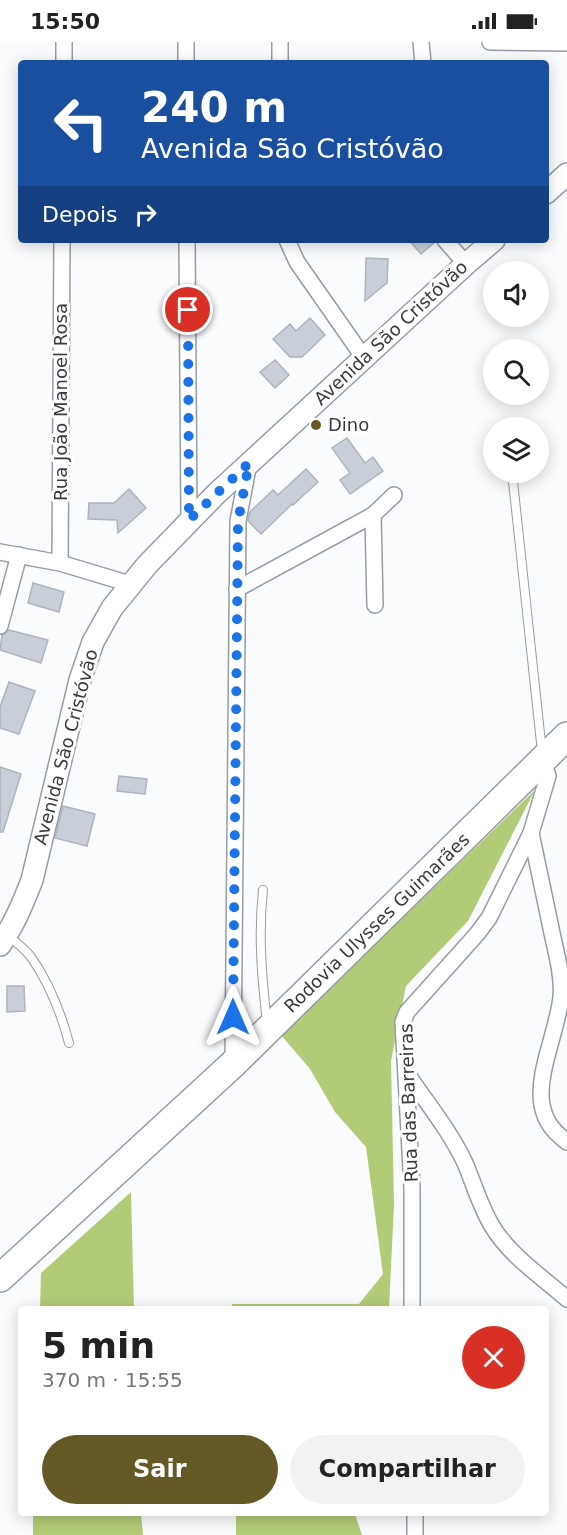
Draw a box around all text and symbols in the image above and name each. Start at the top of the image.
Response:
text: 15:50 [30,9,100,34]
text: 240 m [141,83,287,132]
icon: left [42,84,120,162]
text: Avenida São Cristóvão [141,133,444,164]
icon: right [129,198,162,231]
text: Depois [42,202,117,227]
street label: Avenida São Cristóvão [310,256,472,409]
map controls [483,261,549,483]
button: sound [483,261,549,327]
pin [162,284,213,335]
icon: arrive [171,293,204,326]
street label: Rua João Manoel Rosa [50,303,71,501]
button: search [483,339,549,405]
place label: Dino [328,414,369,435]
button: layers [483,417,549,483]
marker: Dino [309,418,323,432]
street label: Avenida São Cristóvão [29,647,102,847]
street label: Rodovia Ulysses Guimarães [280,829,474,1017]
position arrow [201,985,265,1049]
street label: Rua das Barreiras [395,1023,422,1183]
text: 5 min [42,1325,155,1366]
button: close [462,1326,525,1389]
text: 370 m · 15:55 [42,1368,183,1392]
button: Sair [42,1435,278,1504]
button: Compartilhar [290,1435,525,1504]

